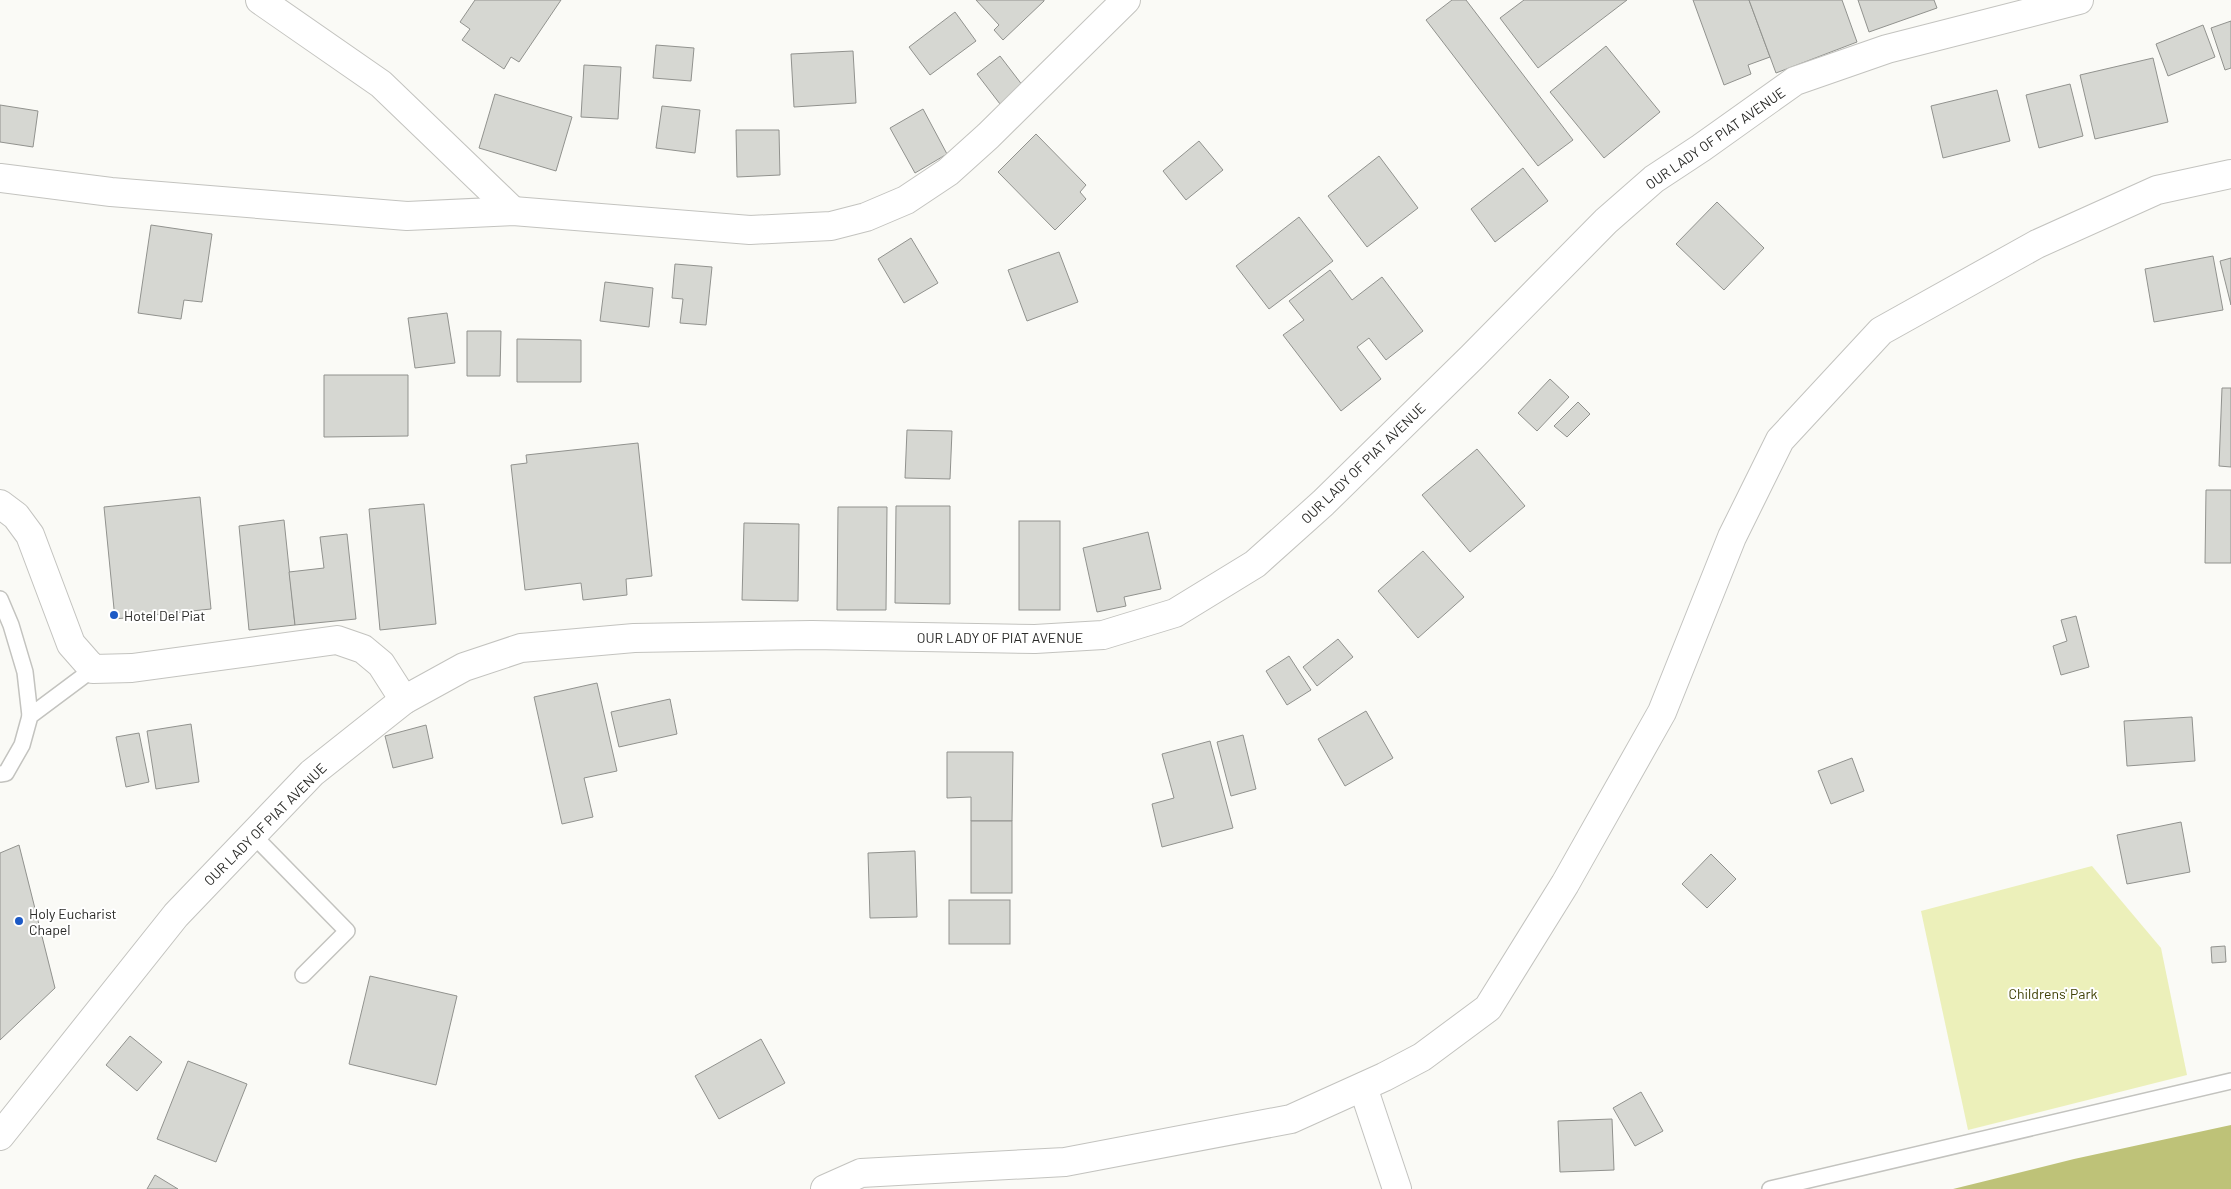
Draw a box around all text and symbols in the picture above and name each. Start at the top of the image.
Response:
street label: OUR LADY OF PIAT AVENUE [1642,83,1788,193]
street label: OUR LADY OF PIAT AVENUE [1297,399,1429,527]
place label: Hotel Del Piat [124,607,205,624]
marker: Hotel Del Piat [108,609,120,621]
street label: OUR LADY OF PIAT AVENUE [917,629,1083,646]
street label: OUR LADY OF PIAT AVENUE [200,759,330,889]
place label: Holy Eucharist Chapel [29,905,117,938]
marker: Holy Eucharist Chapel [13,915,25,927]
park label: Childrens' Park [2008,985,2098,1002]

